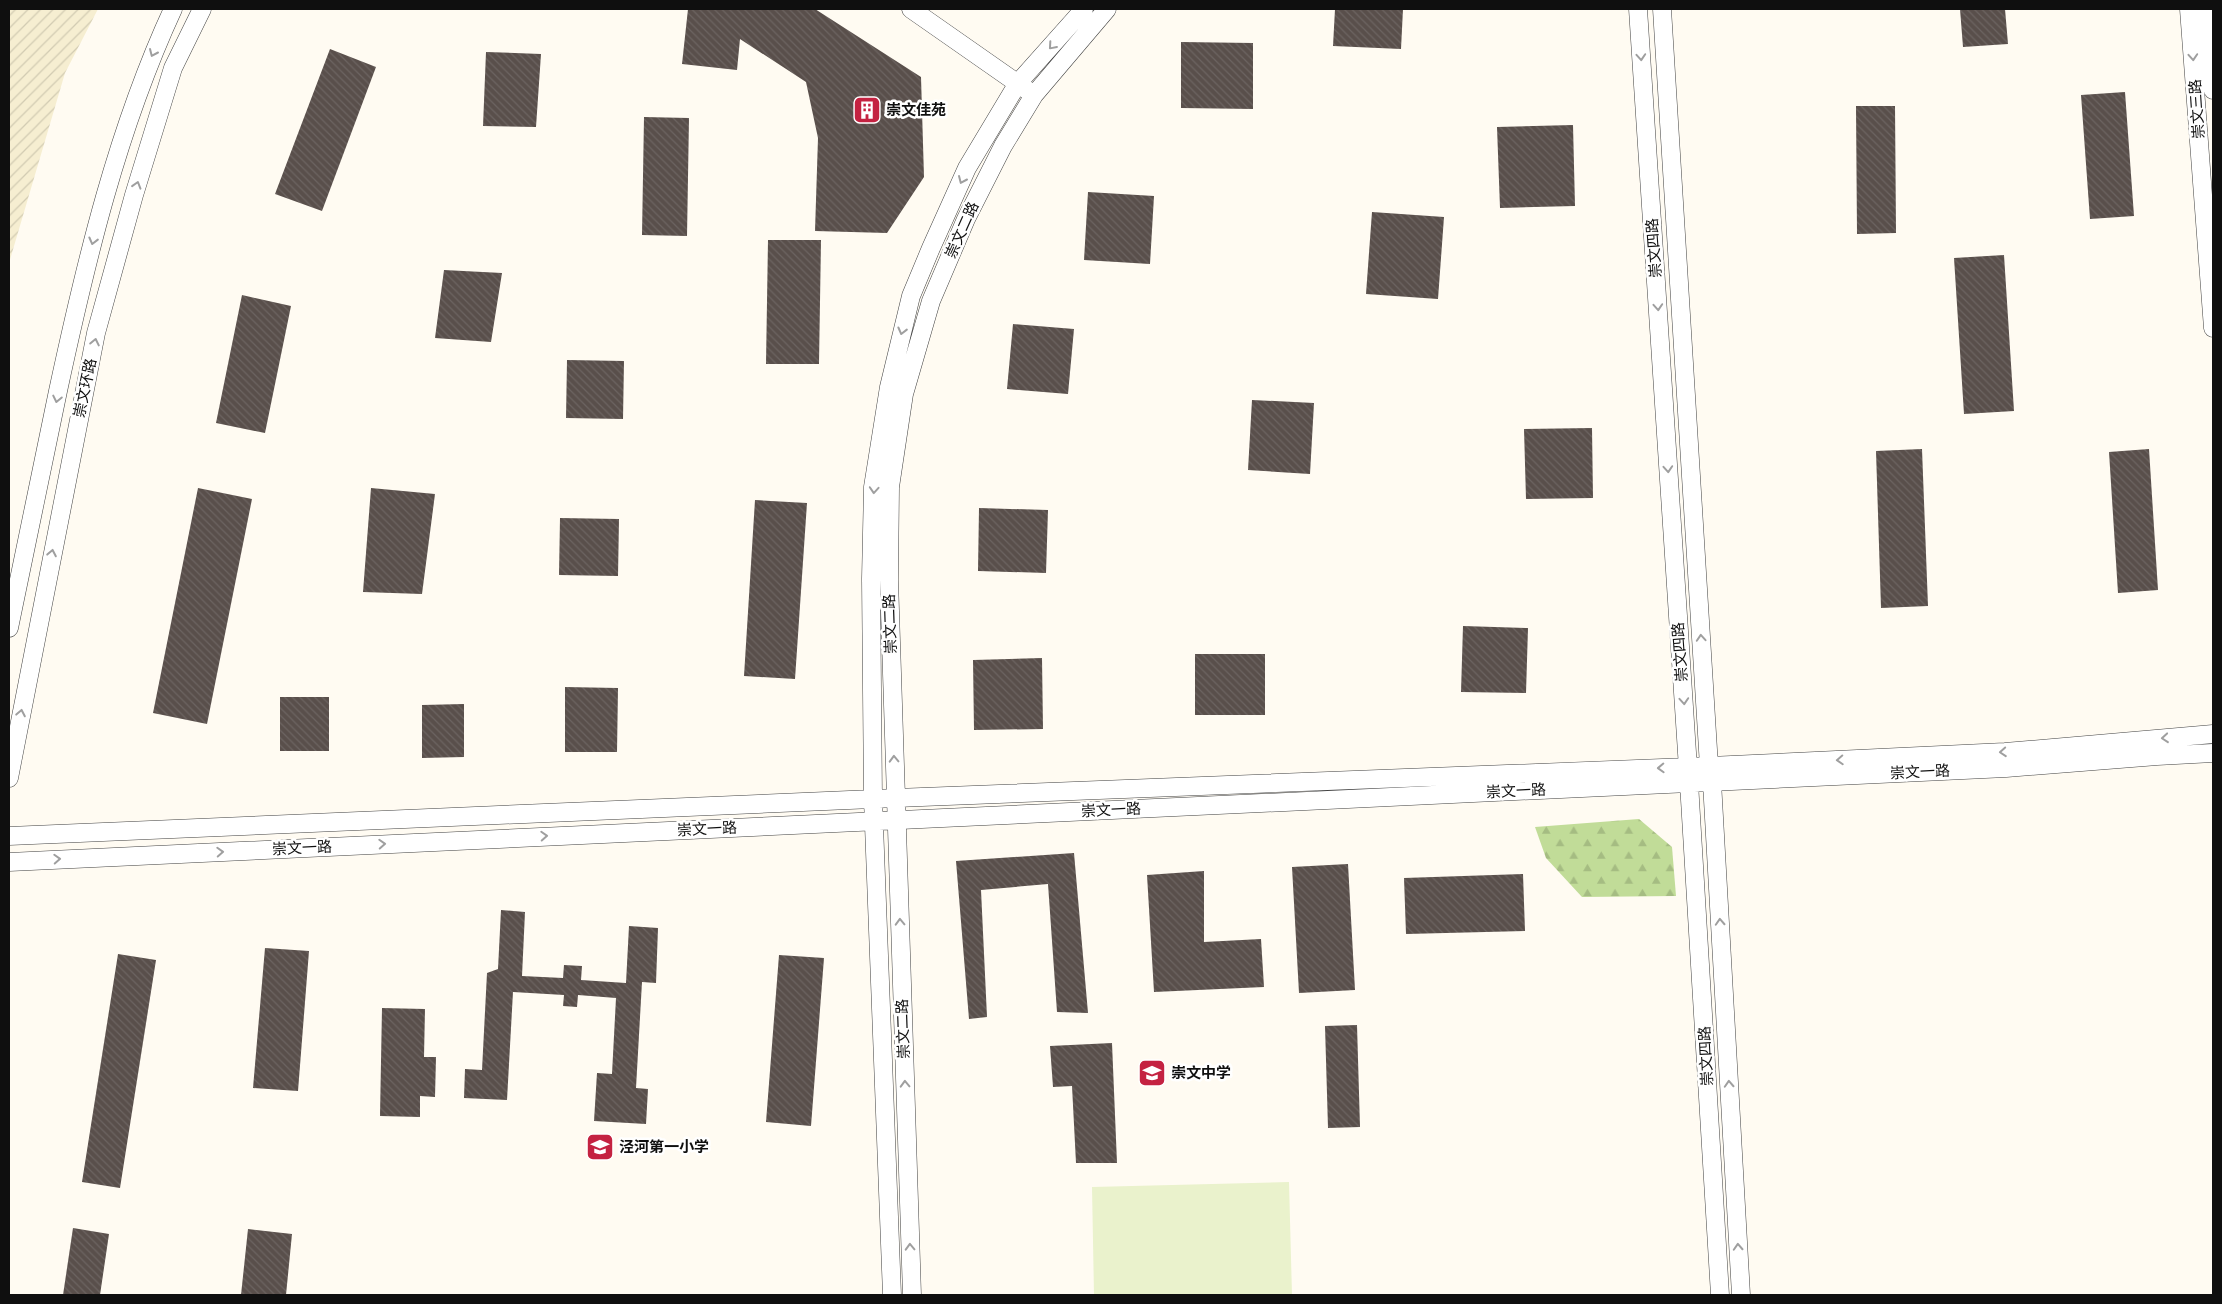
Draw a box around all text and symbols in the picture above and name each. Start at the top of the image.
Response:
one-way arrow [1049,40,1058,49]
one-way arrow [148,48,159,57]
one-way arrow [1636,54,1647,62]
one-way arrow [2187,54,2198,62]
street label: 崇文三路 [2187,79,2207,139]
building icon: 崇文佳苑 [852,95,882,125]
place label: 崇文佳苑 [886,102,946,118]
one-way arrow [957,175,968,184]
one-way arrow [131,182,141,190]
street label: 崇文二路 [942,199,982,261]
street label: 崇文四路 [1644,218,1664,278]
one-way arrow [88,237,99,246]
one-way arrow [1652,303,1663,311]
one-way arrow [898,326,908,334]
one-way arrow [89,338,99,347]
street label: 崇文环路 [71,357,99,419]
one-way arrow [52,395,62,404]
one-way arrow [1663,465,1674,473]
one-way arrow [868,487,879,495]
one-way arrow [46,549,57,557]
street label: 崇文二路 [881,594,899,654]
street label: 崇文四路 [1670,622,1690,682]
one-way arrow [1696,634,1707,642]
one-way arrow [1678,697,1689,705]
one-way arrow [16,708,26,717]
one-way arrow [2160,732,2168,743]
one-way arrow [1999,746,2007,757]
one-way arrow [1836,754,1844,765]
one-way arrow [889,755,900,763]
street label: 崇文一路 [1890,762,1950,782]
one-way arrow [1656,763,1664,774]
street label: 崇文一路 [1486,781,1546,801]
street label: 崇文一路 [1081,800,1141,820]
street label: 崇文一路 [677,819,737,839]
one-way arrow [541,831,549,842]
street label: 崇文一路 [272,838,332,858]
one-way arrow [378,839,386,849]
one-way arrow [216,846,224,857]
one-way arrow [54,854,62,865]
one-way arrow [894,917,905,925]
one-way arrow [1714,918,1725,926]
street label: 崇文二路 [894,999,912,1059]
street label: 崇文四路 [1696,1026,1716,1086]
school or university icon: 崇文中学 [1137,1058,1167,1088]
place label: 崇文中学 [1171,1064,1231,1081]
one-way arrow [900,1080,910,1088]
one-way arrow [1724,1080,1734,1088]
school or university icon: 泾河第一小学 [585,1132,615,1162]
place label: 泾河第一小学 [619,1138,709,1155]
one-way arrow [905,1242,916,1250]
one-way arrow [1733,1242,1744,1250]

